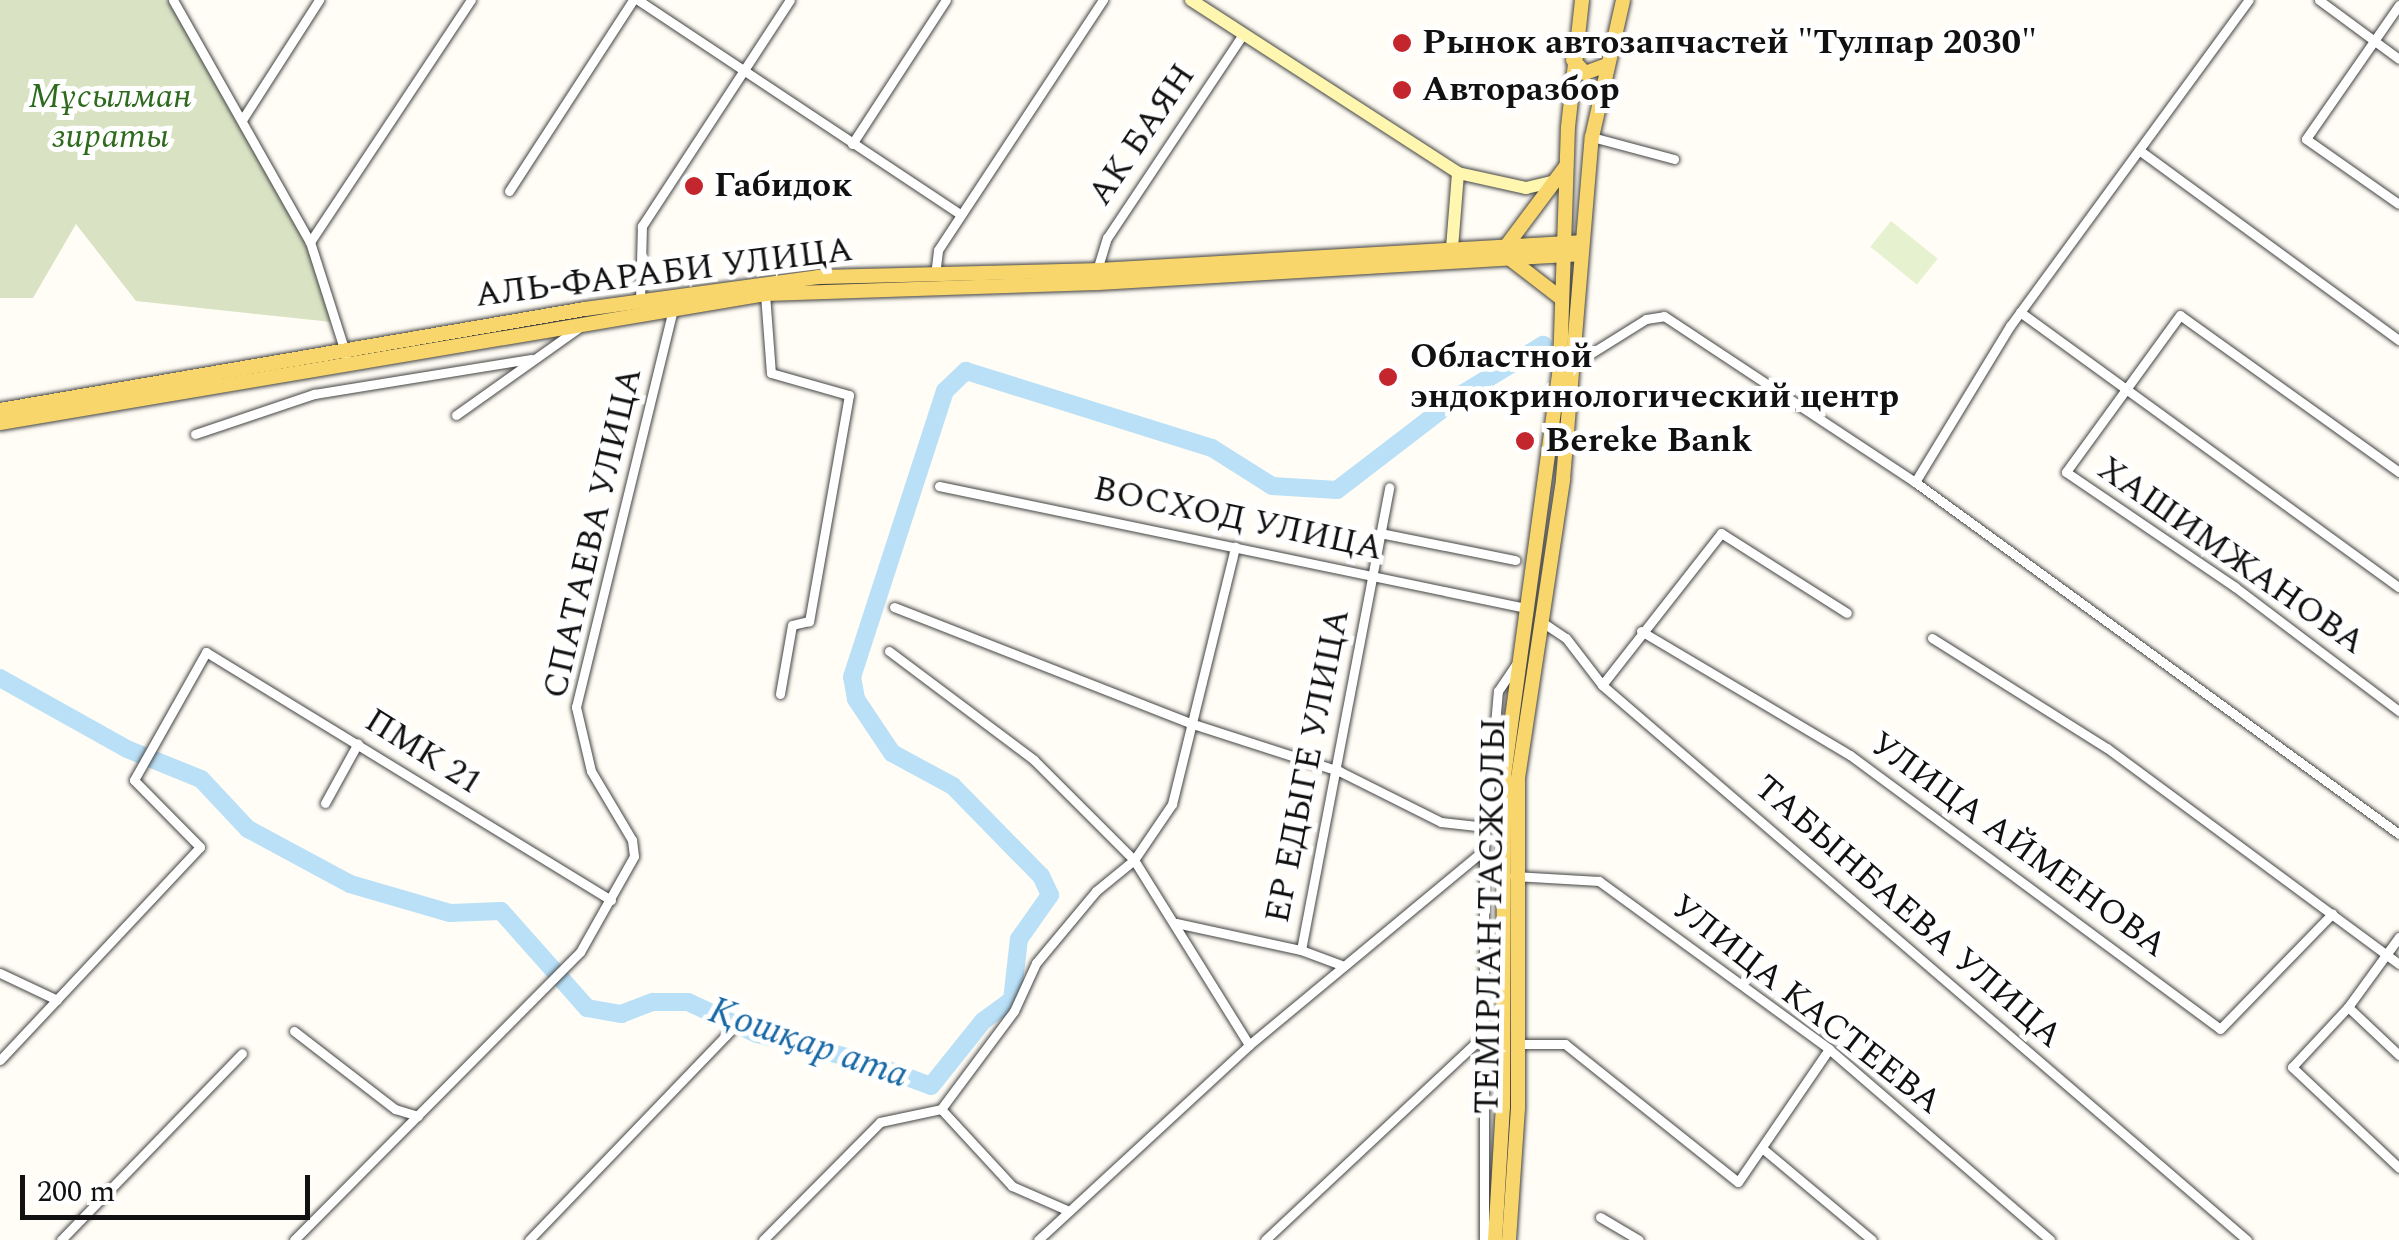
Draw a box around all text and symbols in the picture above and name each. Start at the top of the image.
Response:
place label: Рынок автозапчастей "Тулпар 2030" [1422,22,2037,64]
marker: Рынок автозапчастей "Тулпар 2030" [1391,32,1413,54]
street label: АК БАЯН [1079,56,1205,214]
place label: Авторазбор [1422,69,1620,111]
park label: Мұсылман зираты [29,76,191,158]
marker: Авторазбор [1391,79,1413,101]
place label: Габидок [714,165,852,207]
marker: Габидок [683,175,705,197]
street label: АЛЬ-ФАРАБИ УЛИЦА [473,229,855,317]
place label: Областной эндокринологический центр [1410,336,1899,418]
street label: СПАТАЕВА УЛИЦА [534,363,652,703]
marker: Областной эндокринологический центр [1375,364,1401,390]
place label: Bereke Bank [1545,420,1752,462]
marker: Bereke Bank [1514,430,1536,452]
street label: ХАШИМЖАНОВА [2089,448,2373,664]
street label: ВОСХОД УЛИЦА [1090,468,1386,570]
street label: ЕР ЕДЫГЕ УЛИЦА [1257,605,1359,927]
street label: ПМК 21 [357,700,489,804]
street label: ТЕМІРЛАН ТАСЖОЛЫ [1467,717,1515,1115]
street label: УЛИЦА АЙМЕНОВА [1861,723,2175,967]
street label: ТАБЫНБАЕВА УЛИЦА [1745,767,2071,1057]
street label: УЛИЦА КАСТЕЕВА [1662,886,1950,1124]
water label: Қошқар ата [702,989,914,1099]
scale bar [25,1155,315,1217]
text: 200 m [37,1169,115,1215]

